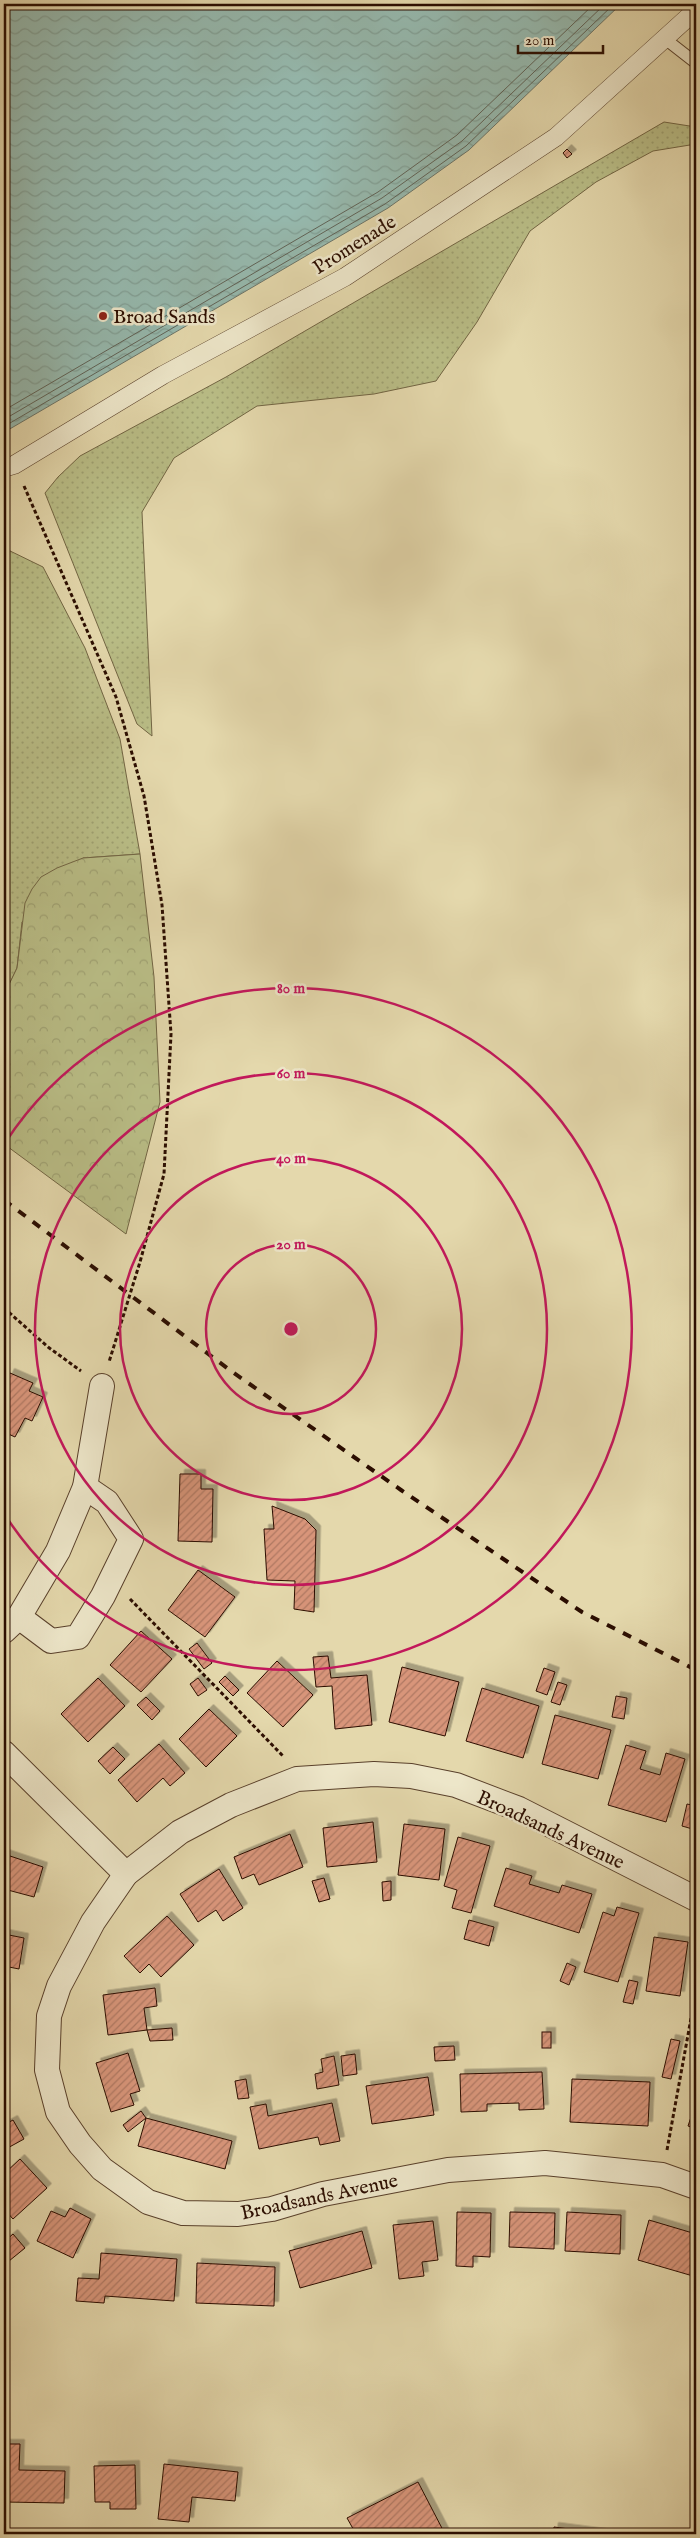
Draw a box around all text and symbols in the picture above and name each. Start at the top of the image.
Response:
scale bar [518,22,602,54]
text: 20 m [525,31,555,50]
street label: Promenade [309,210,401,281]
place label: Broad Sands [113,305,215,330]
marker: Broad Sands [97,310,109,322]
text: 80 m [277,979,305,998]
text: 60 m [277,1064,306,1083]
text: 40 m [276,1149,306,1168]
text: 20 m [276,1235,306,1254]
centre of rings [282,1320,300,1338]
street label: Broadsands Avenue [473,1785,628,1876]
street label: Broadsands Avenue [238,2169,400,2226]

